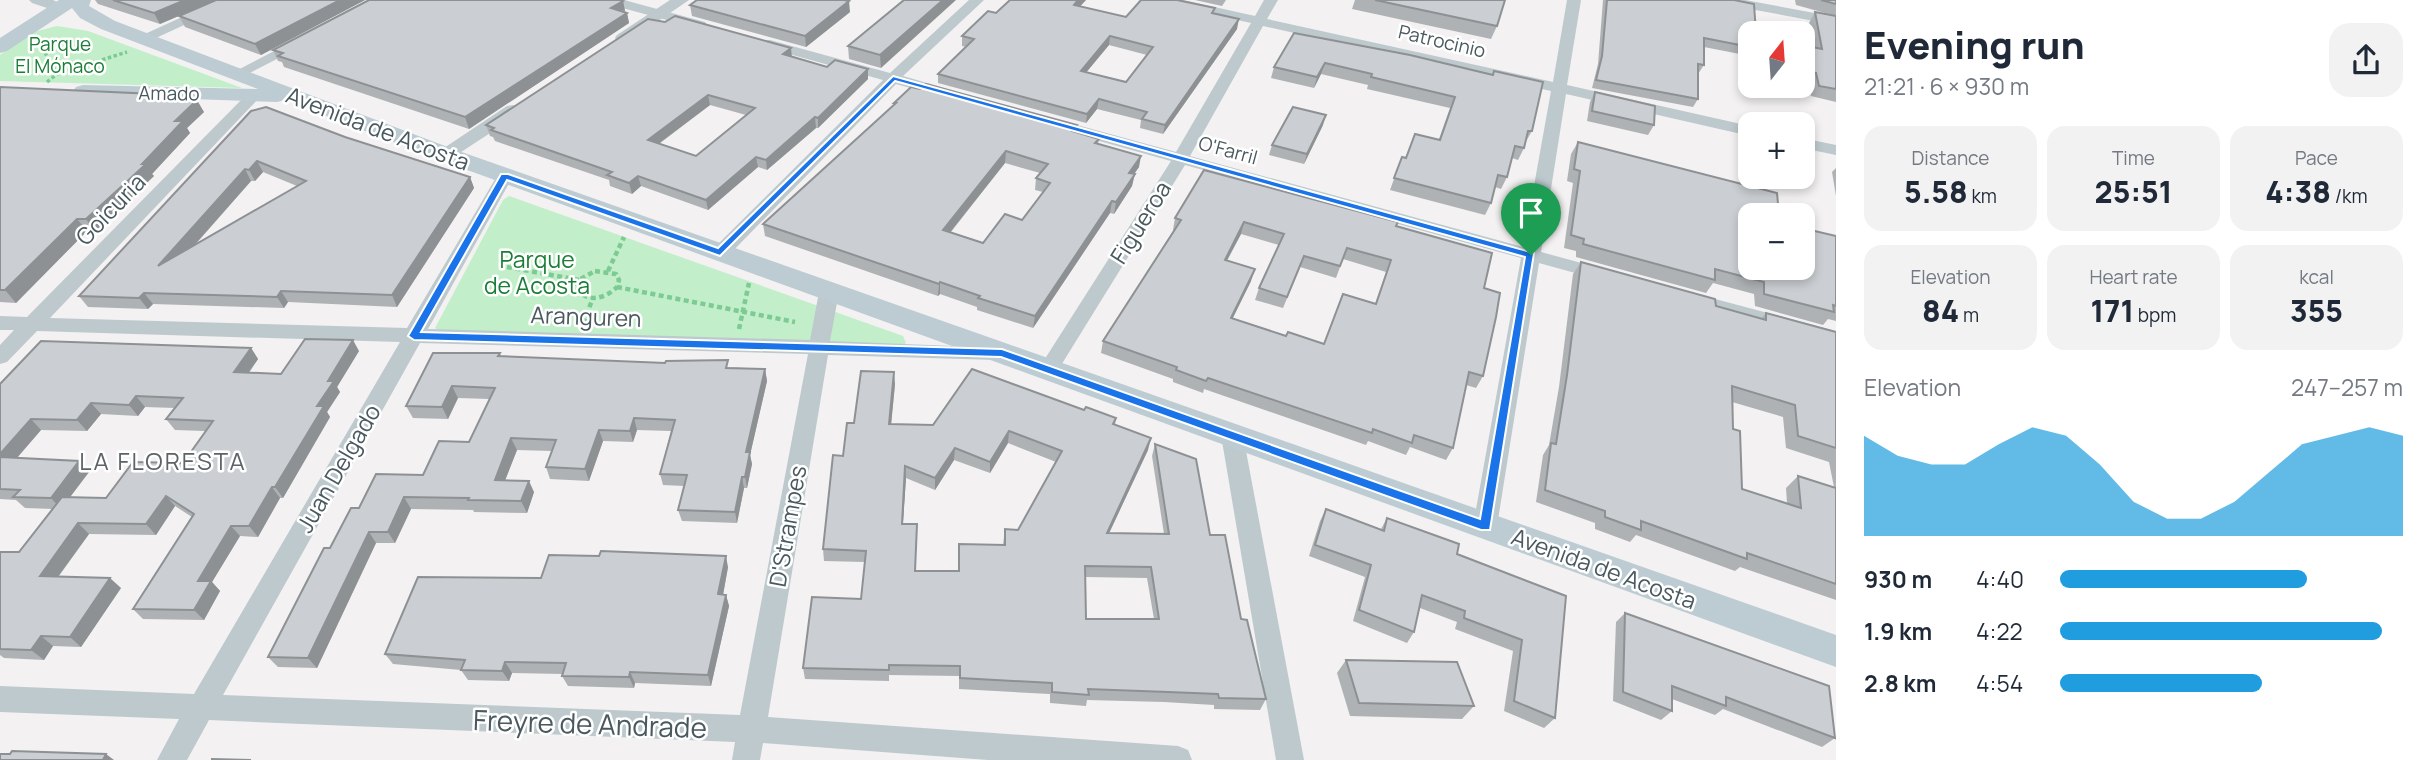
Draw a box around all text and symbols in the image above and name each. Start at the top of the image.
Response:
street label: Patrocinio [1396,18,1488,64]
text: Evening run [1864,18,2085,70]
north arrow [1738,21,1815,98]
map controls [1738,21,1815,280]
button: share [2329,23,2403,97]
park label: Parque El Mónaco [15,31,105,79]
text: 21:21 · 6 × 930 m [1864,70,2029,102]
street label: Avenida de Acosta [282,78,474,178]
street label: Amado [138,79,200,107]
button: + [1738,112,1815,189]
street label: O'Farril [1196,130,1260,170]
text: Distance [1912,145,1989,171]
text: Time [2112,145,2155,171]
text: Pace [2295,145,2338,171]
street label: Goicuria [68,166,152,252]
text: 5.58 [1904,171,1968,212]
text: 25:51 [2095,171,2172,212]
text: 4:38 [2265,171,2331,212]
street label: Figueroa [1102,174,1178,270]
pin [1501,183,1561,255]
text: km [1968,183,1997,209]
text: /km [2331,183,2368,209]
icon: arrive [1512,194,1550,232]
button: − [1738,203,1815,280]
park label: Parque de Acosta [484,243,590,301]
text: Elevation [1910,264,1991,290]
text: Heart rate [2089,264,2178,290]
text: kcal [2299,264,2334,290]
text: 84 [1922,290,1959,331]
text: 171 [2091,290,2134,331]
text: 355 [2290,290,2343,331]
street label: Aranguren [530,298,642,334]
text: m [1959,302,1979,328]
text: bpm [2134,302,2176,328]
text: Elevation [1864,371,1961,403]
text: 247–257 m [2291,371,2403,403]
street label: Juan Delgado [288,398,388,538]
district label: LA FLORESTA [79,444,247,477]
street label: D'Strampes [761,463,813,589]
street label: Avenida de Acosta [1507,520,1701,616]
text: 930 m [1864,563,1932,595]
text: 4:40 [1976,563,2024,595]
text: 1.9 km [1864,615,1932,647]
text: 4:22 [1976,615,2023,647]
text: 2.8 km [1864,667,1936,699]
text: 4:54 [1976,667,2023,699]
street label: Freyre de Andrade [472,700,708,746]

